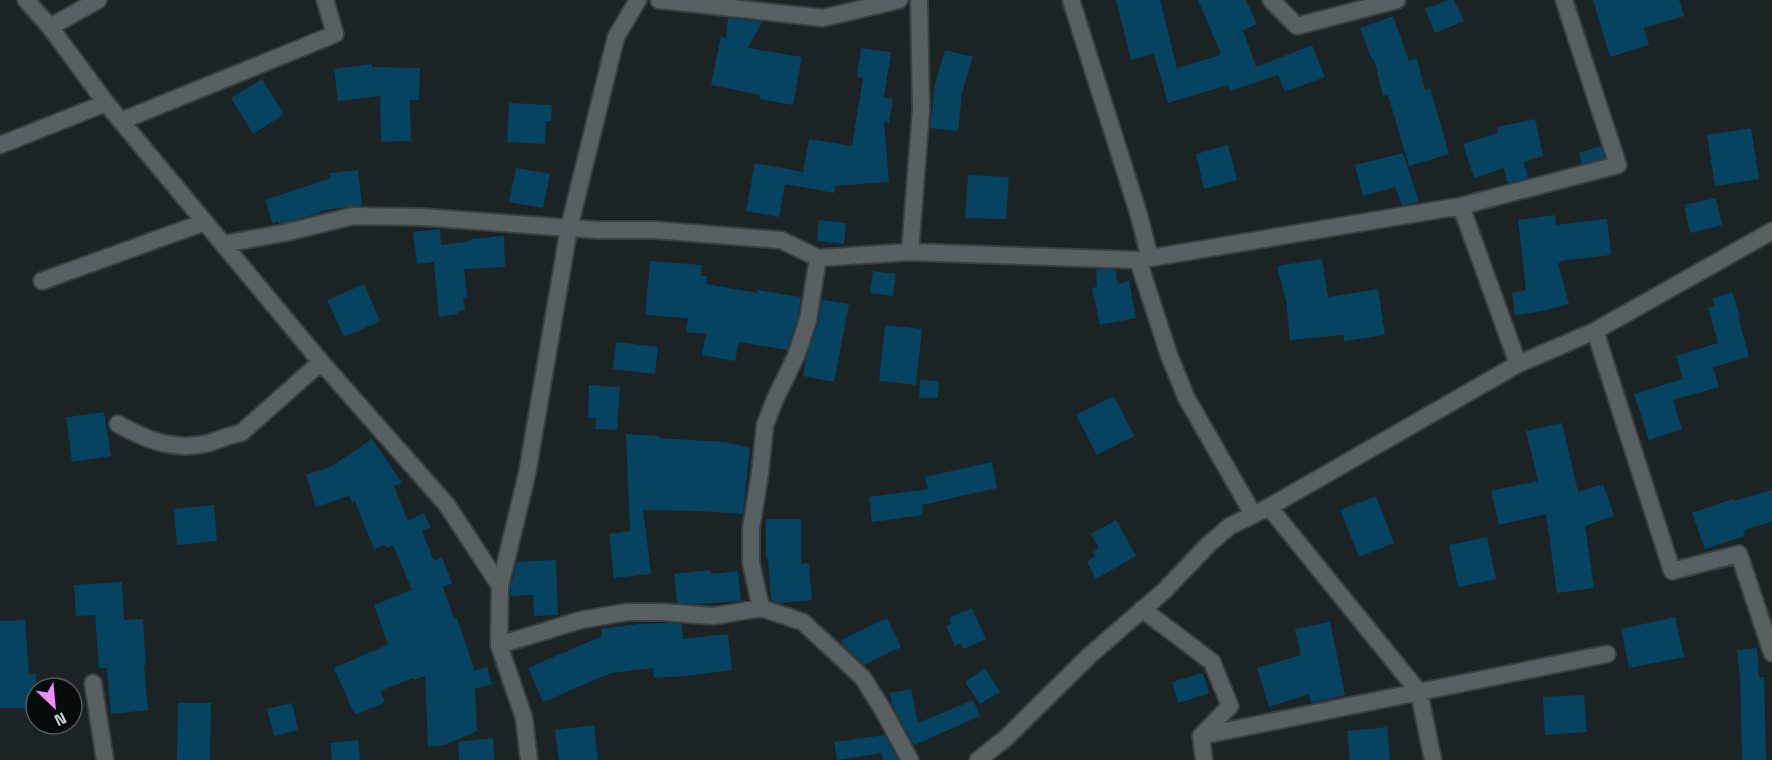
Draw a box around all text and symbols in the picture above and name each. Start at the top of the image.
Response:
north arrow [24,676,84,736]
text: N [51,707,70,731]

